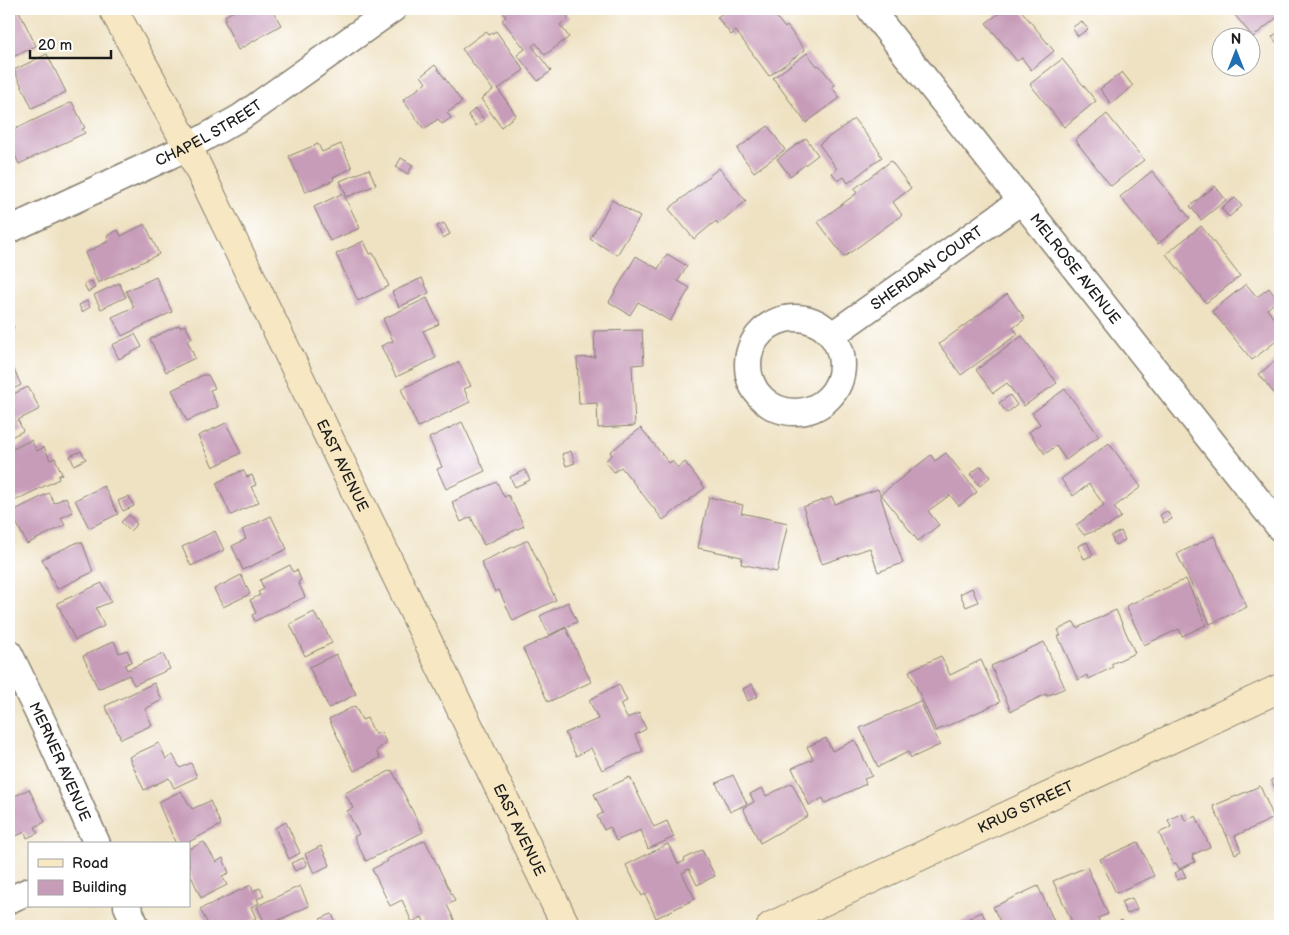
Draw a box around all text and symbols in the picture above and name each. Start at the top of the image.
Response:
scale bar [30,28,111,60]
north arrow [1212,28,1262,78]
text: N [1231,31,1241,48]
text: 20 m [38,36,72,55]
street label: CHAPEL STREET [152,96,266,171]
street label: MELROSE AVENUE [1025,210,1124,328]
street label: SHERIDAN COURT [867,222,987,315]
street label: EAST AVENUE [312,416,373,515]
street label: MERNER AVENUE [24,699,95,824]
street label: KRUG STREET [975,777,1077,838]
street label: EAST AVENUE [488,781,549,879]
legend [28,842,190,908]
text: Road [72,854,108,873]
text: Building [72,878,127,897]

